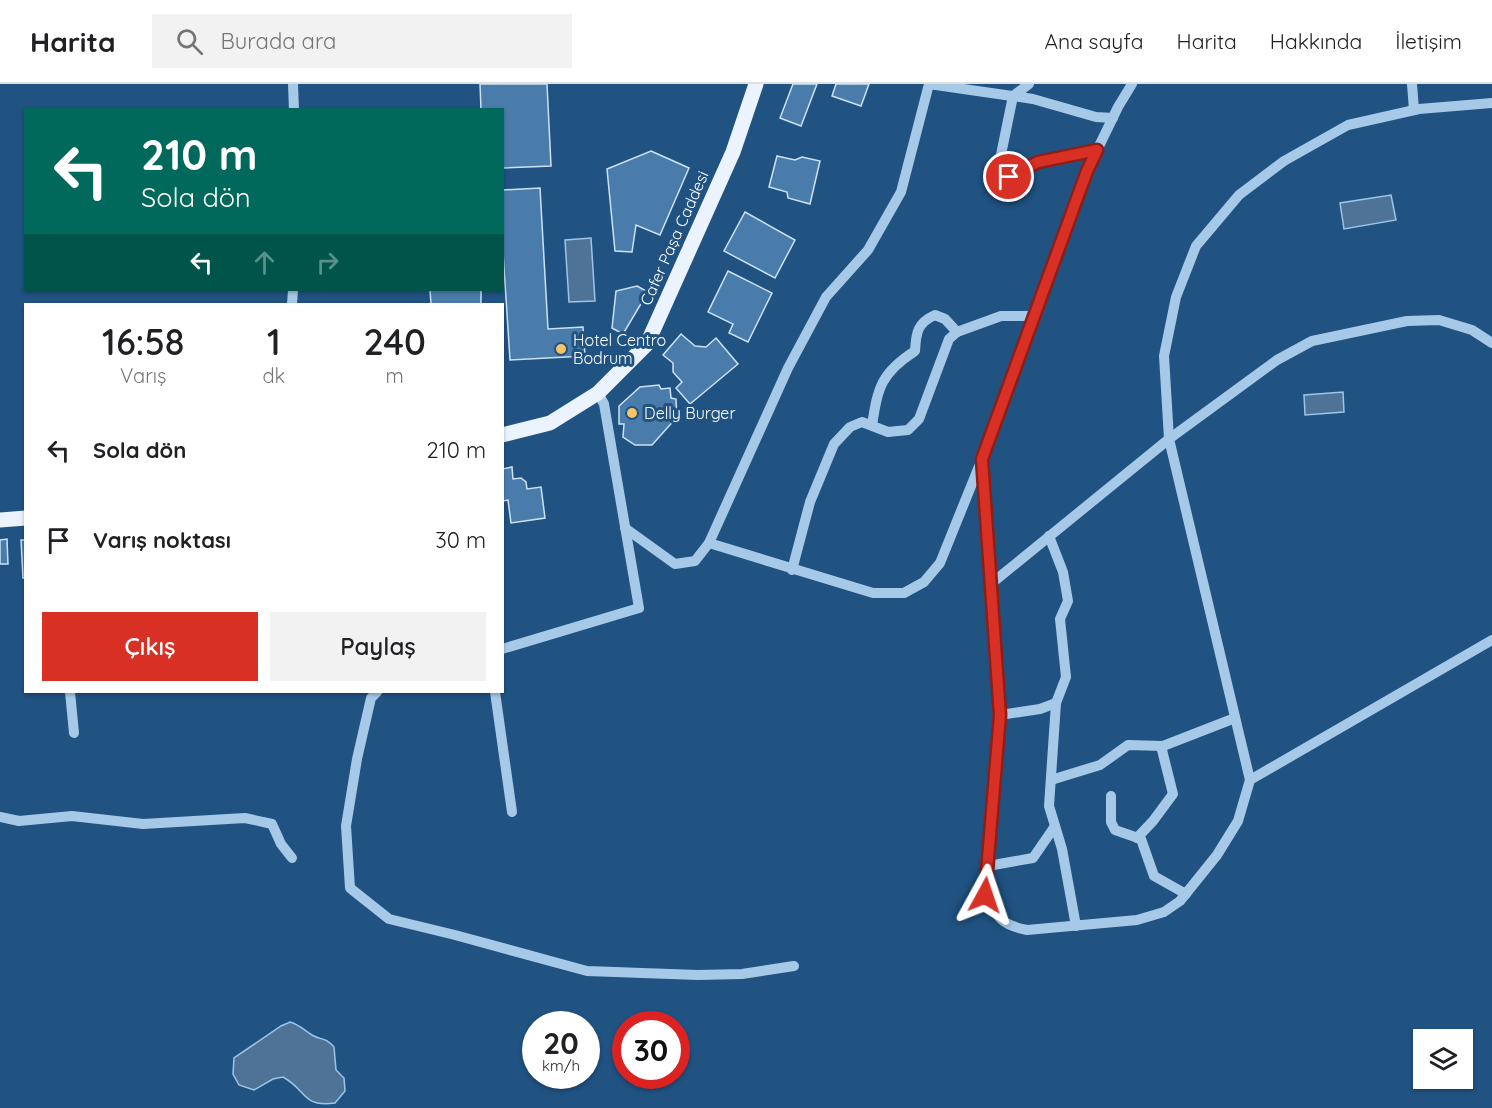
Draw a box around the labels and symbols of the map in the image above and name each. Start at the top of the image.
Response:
pin [983,151,1034,202]
street label: Cafer Paşa Caddesi [635,168,713,308]
place label: Hotel Centro Bodrum [573,330,666,368]
marker: Hotel Centro Bodrum [554,342,568,356]
place label: Delly Burger [644,403,736,423]
marker: Delly Burger [625,406,639,420]
position arrow [953,863,1017,927]
speed limit sign: 30 [612,1011,690,1089]

